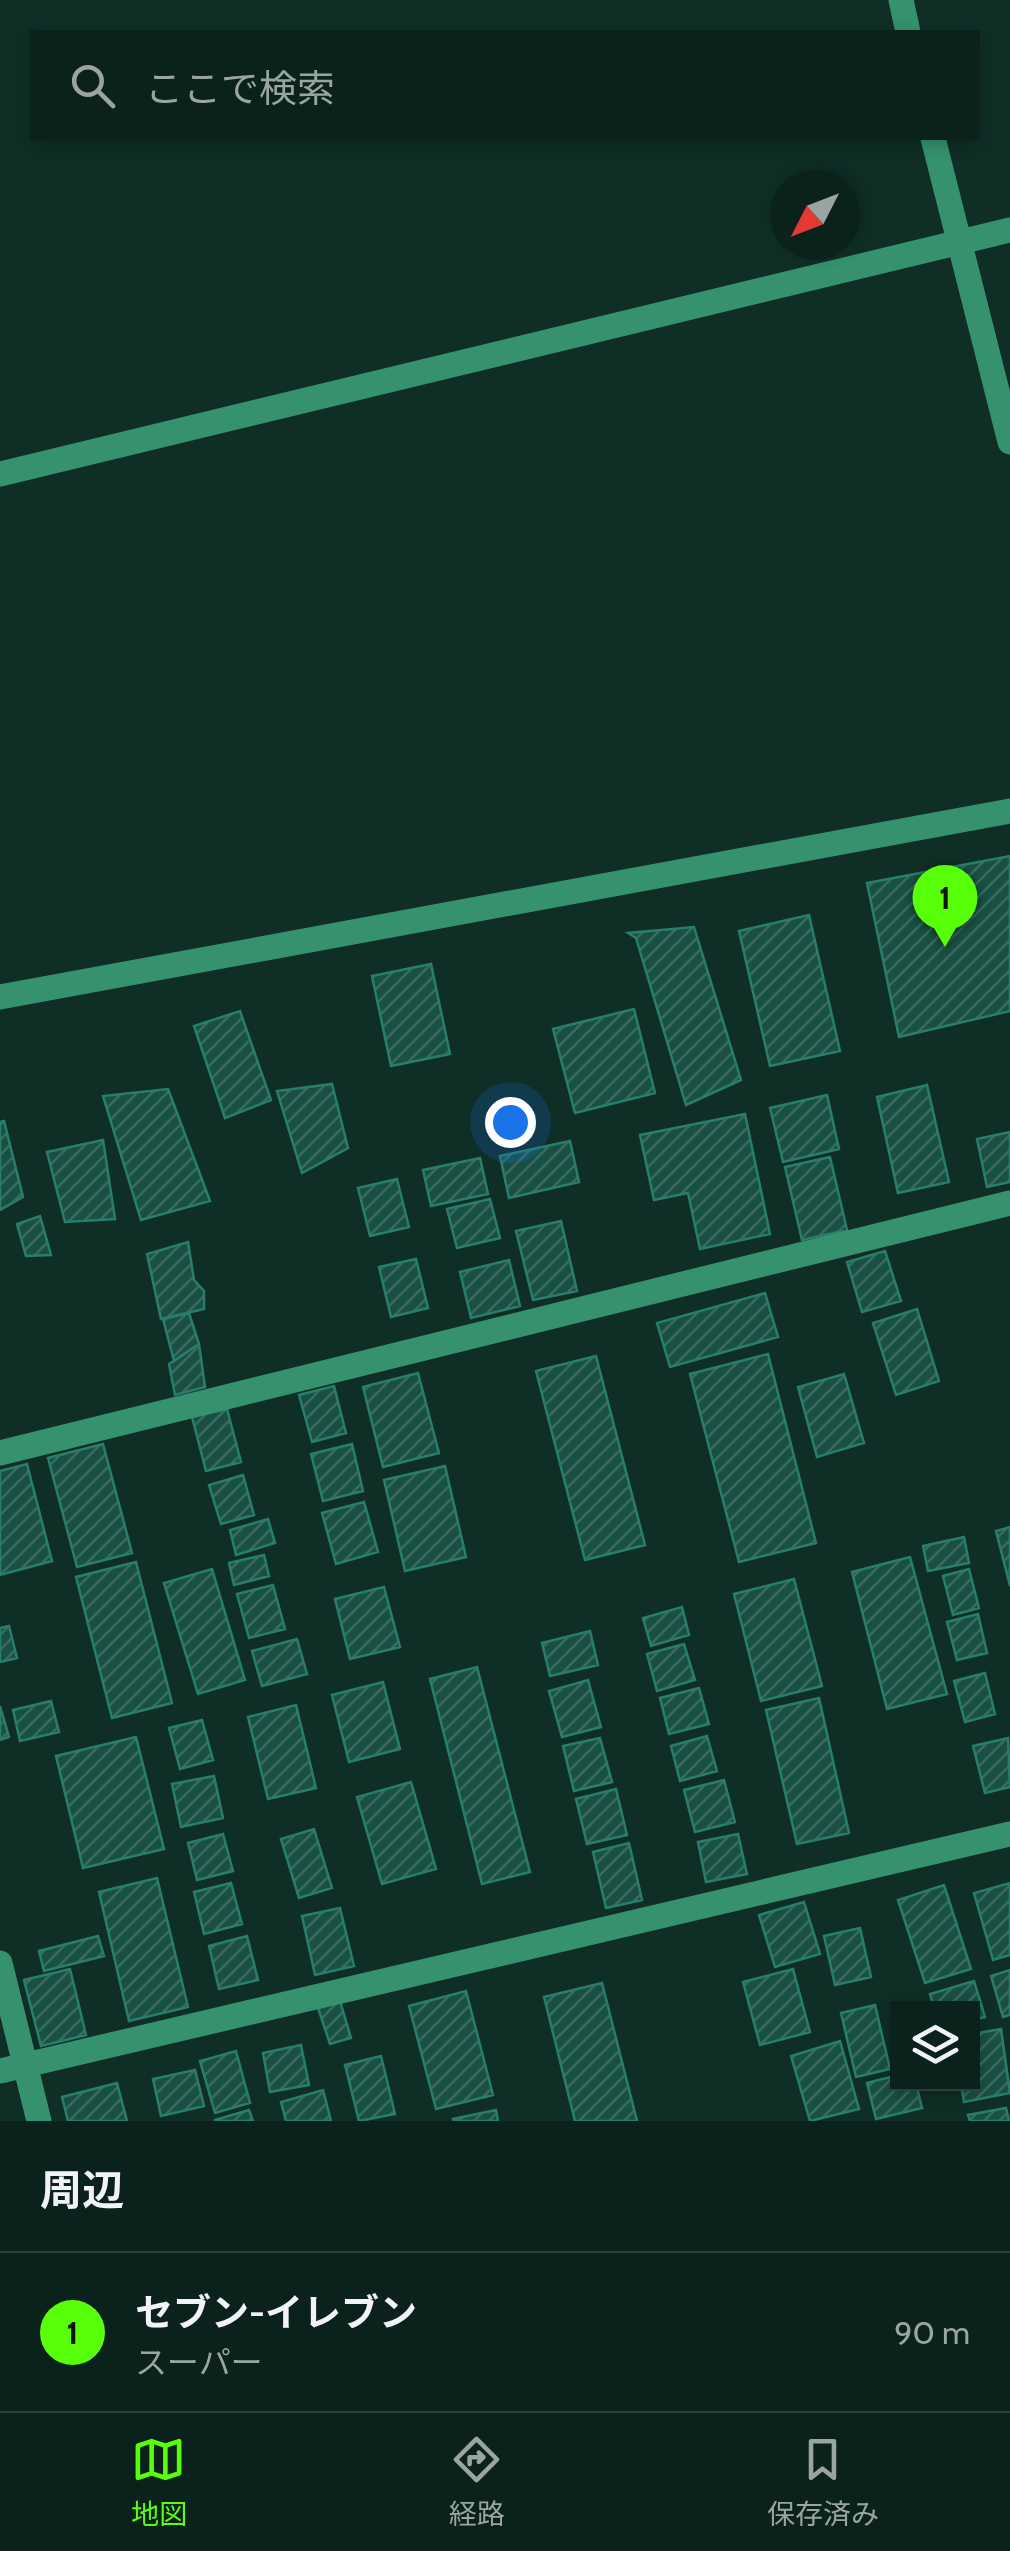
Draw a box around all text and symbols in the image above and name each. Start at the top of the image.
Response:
search box [30,30,980,140]
icon: search [65,58,120,113]
text: ここで検索 [145,65,335,112]
north arrow [770,170,860,260]
pin: 1 [912,864,978,947]
your location [485,1097,536,1148]
map controls [890,2001,980,2091]
button: layers [890,2001,980,2091]
text: 周辺 [40,2164,124,2216]
text: セブン-イレブン [135,2289,417,2336]
text: 1 [67,2313,78,2352]
text: 90 m [894,2313,970,2352]
text: スーパー [135,2343,263,2382]
tab: 地図 [131,2432,187,2532]
tab: 経路 [449,2432,505,2532]
tab: 保存済み [767,2432,879,2532]

